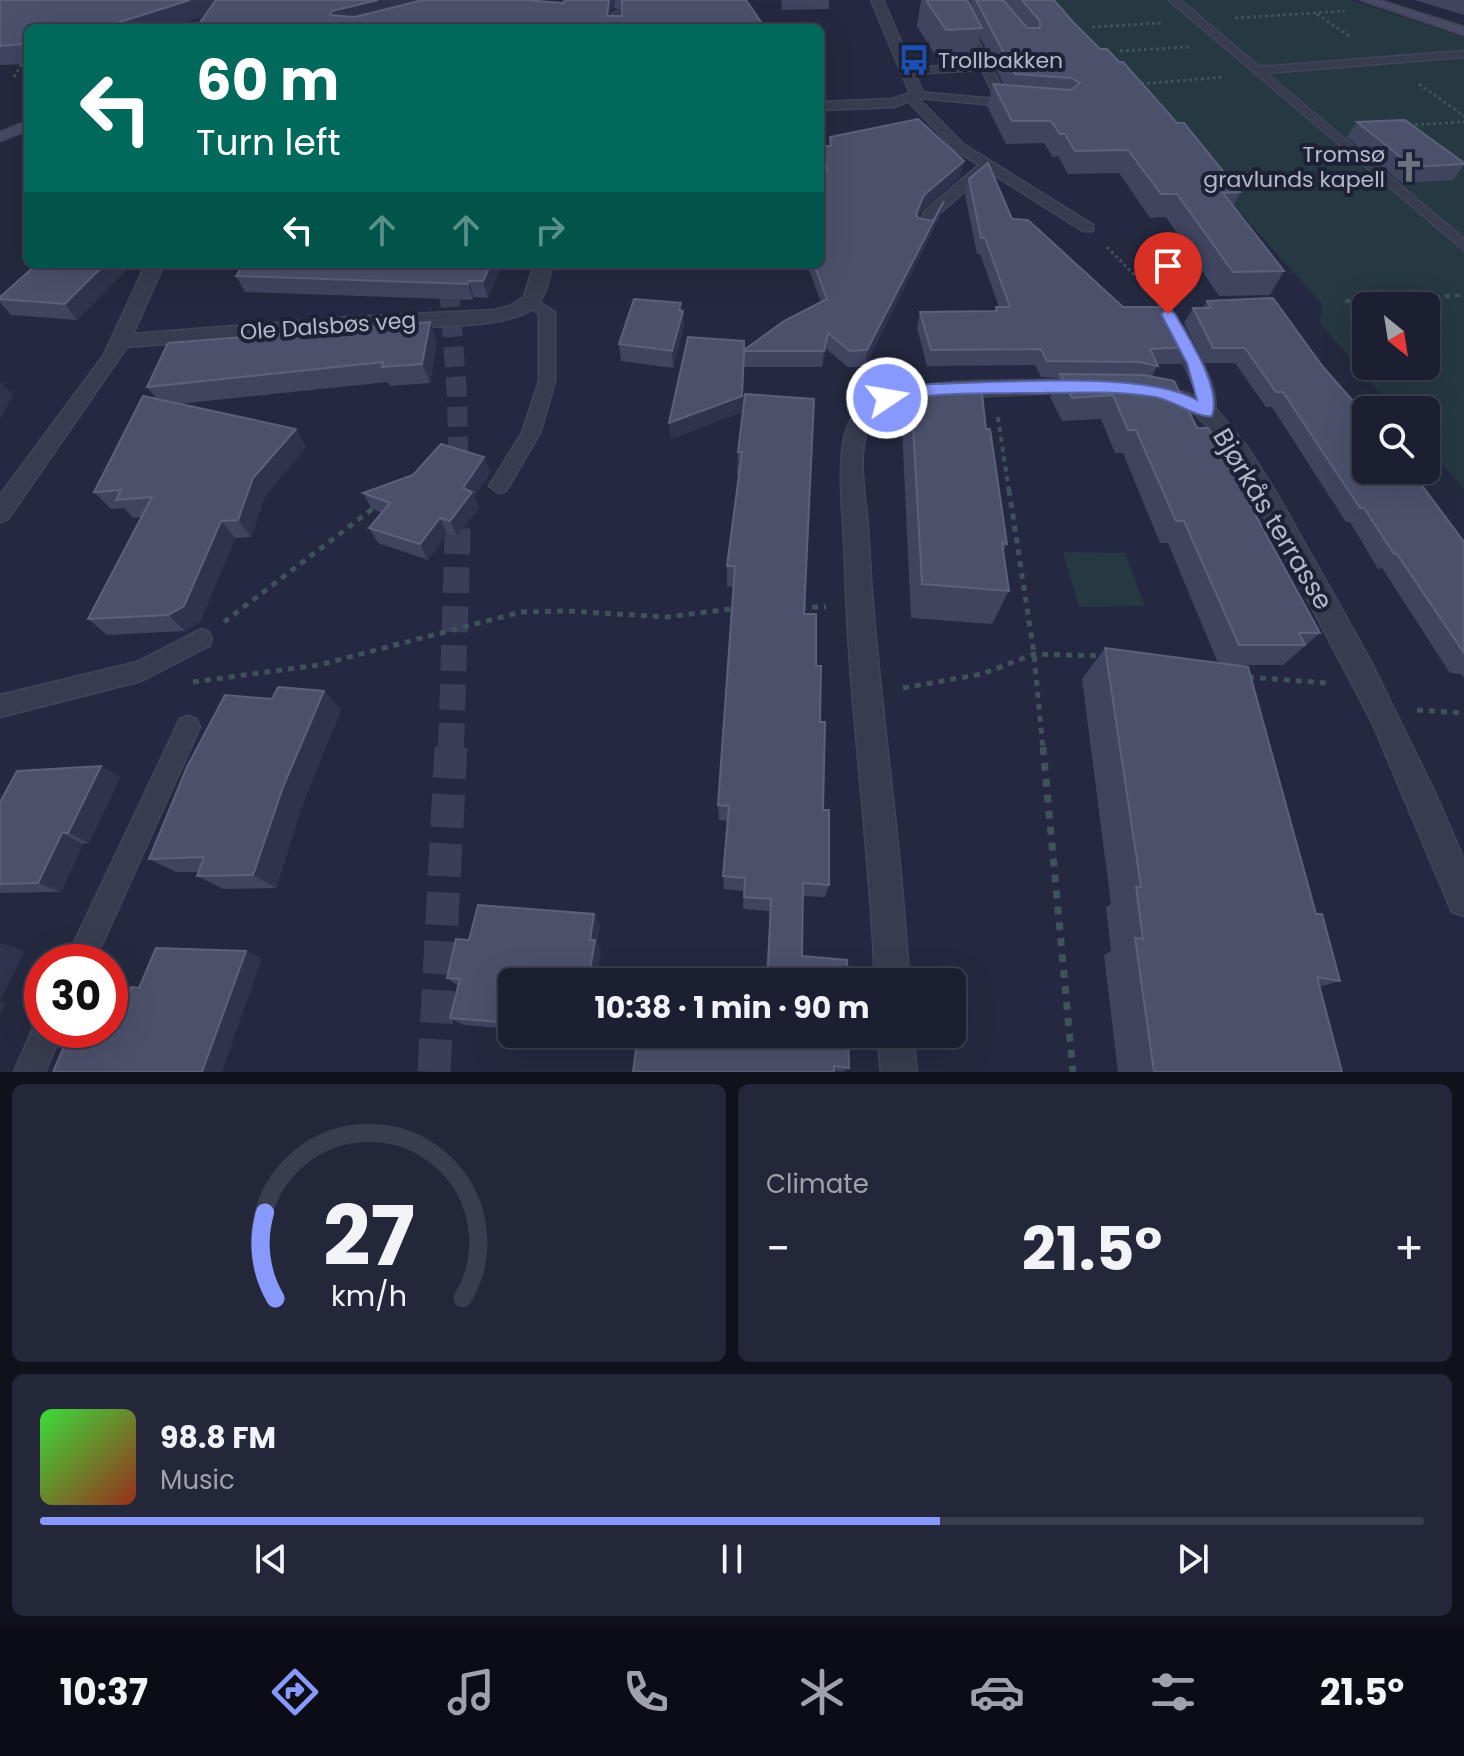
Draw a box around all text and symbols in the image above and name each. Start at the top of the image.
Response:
text: 60 m [196,41,339,120]
bus stop icon: Trollbakken [897,43,931,77]
place label: Trollbakken [938,45,1063,76]
icon: left [64,56,168,160]
text: Turn left [196,117,341,168]
place label: Tromsø gravlunds kapell [1203,139,1385,195]
church icon: Tromsø gravlunds kapell [1392,150,1426,184]
icon: left [276,208,320,252]
icon: ahead [360,208,404,252]
icon: ahead [444,208,488,252]
icon: right [528,208,572,252]
pin [1134,232,1202,314]
icon: arrive [1146,244,1190,288]
north arrow [1352,292,1440,380]
map controls [1352,292,1440,484]
street label: Ole Dalsbøs veg [239,304,417,348]
position arrow [845,356,929,440]
button: search [1352,396,1440,484]
street label: Bjørkås terrasse [1205,421,1341,617]
speed limit sign: 30 [24,944,128,1048]
text: 10:38 · 1 min · 90 m [595,986,869,1029]
text: Climate [766,1166,869,1202]
text: 27 [323,1178,415,1294]
text: 21.5° [1022,1207,1162,1291]
text: − [766,1218,790,1279]
text: + [1394,1218,1424,1279]
text: km/h [331,1276,407,1316]
text: 98.8 FM [160,1416,276,1459]
text: Music [160,1462,235,1498]
icon: previous [249,1537,293,1581]
icon: pause [710,1537,754,1581]
icon: next [1171,1537,1215,1581]
icon: directions [267,1664,323,1720]
icon: music [443,1664,499,1720]
icon: phone [618,1664,674,1720]
icon: climate [794,1664,850,1720]
icon: car [969,1664,1025,1720]
icon: filters [1145,1664,1201,1720]
text: 10:37 [60,1667,148,1718]
text: 21.5° [1320,1667,1404,1718]

